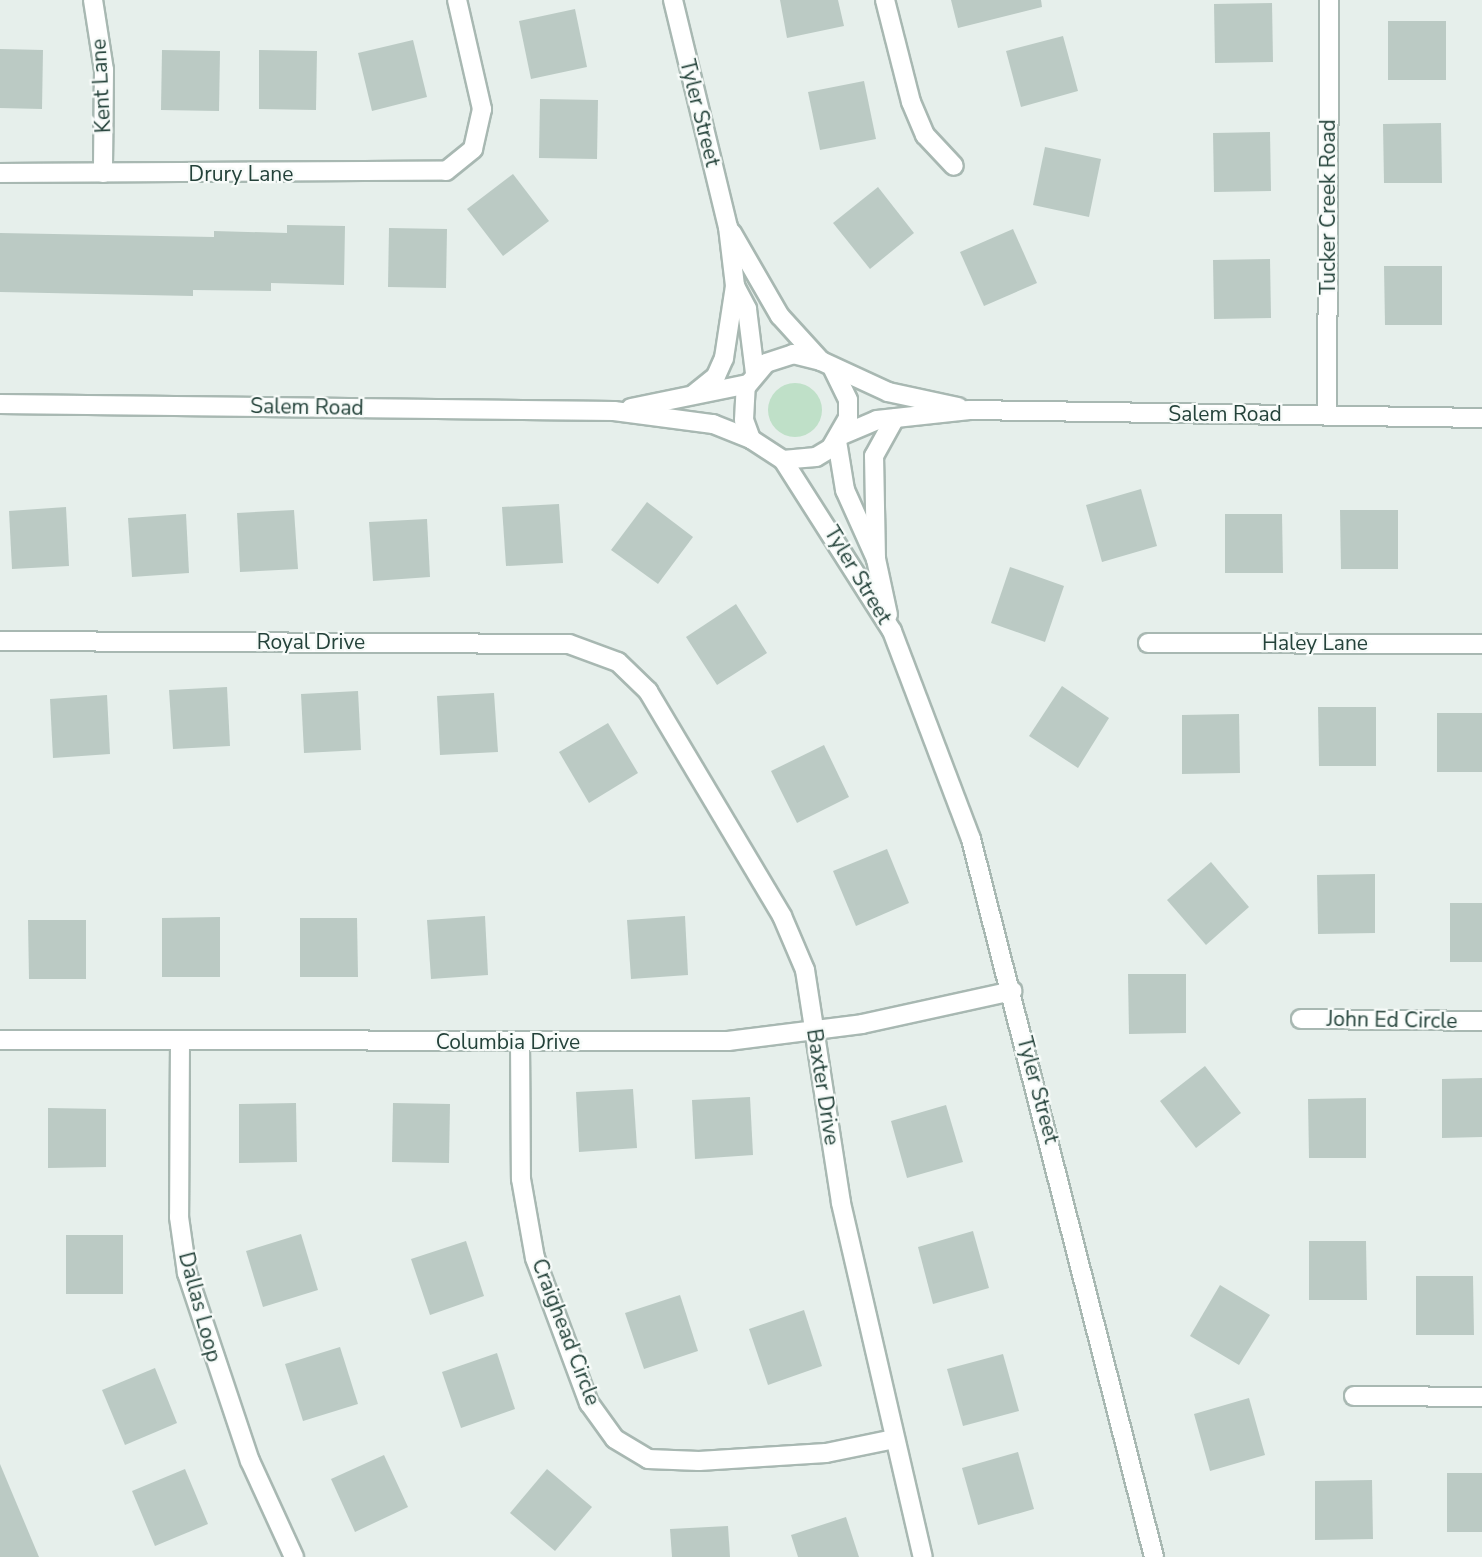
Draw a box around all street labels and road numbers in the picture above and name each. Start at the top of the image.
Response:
street label: Kent Lane [86,38,116,134]
street label: Tyler Street [675,57,725,169]
street label: Tucker Creek Road [1315,119,1341,295]
street label: Drury Lane [189,161,293,187]
street label: Salem Road [250,393,364,421]
street label: Salem Road [1168,401,1282,427]
street label: Tyler Street [819,522,897,628]
street label: Royal Drive [257,629,365,655]
street label: Haley Lane [1262,630,1368,656]
street label: John Ed Circle [1326,1006,1458,1034]
street label: Baxter Drive [801,1027,845,1147]
street label: Columbia Drive [436,1029,580,1055]
street label: Tyler Street [1012,1034,1064,1146]
street label: Dallas Loop [173,1249,227,1365]
street label: Craighead Circle [526,1255,606,1409]

